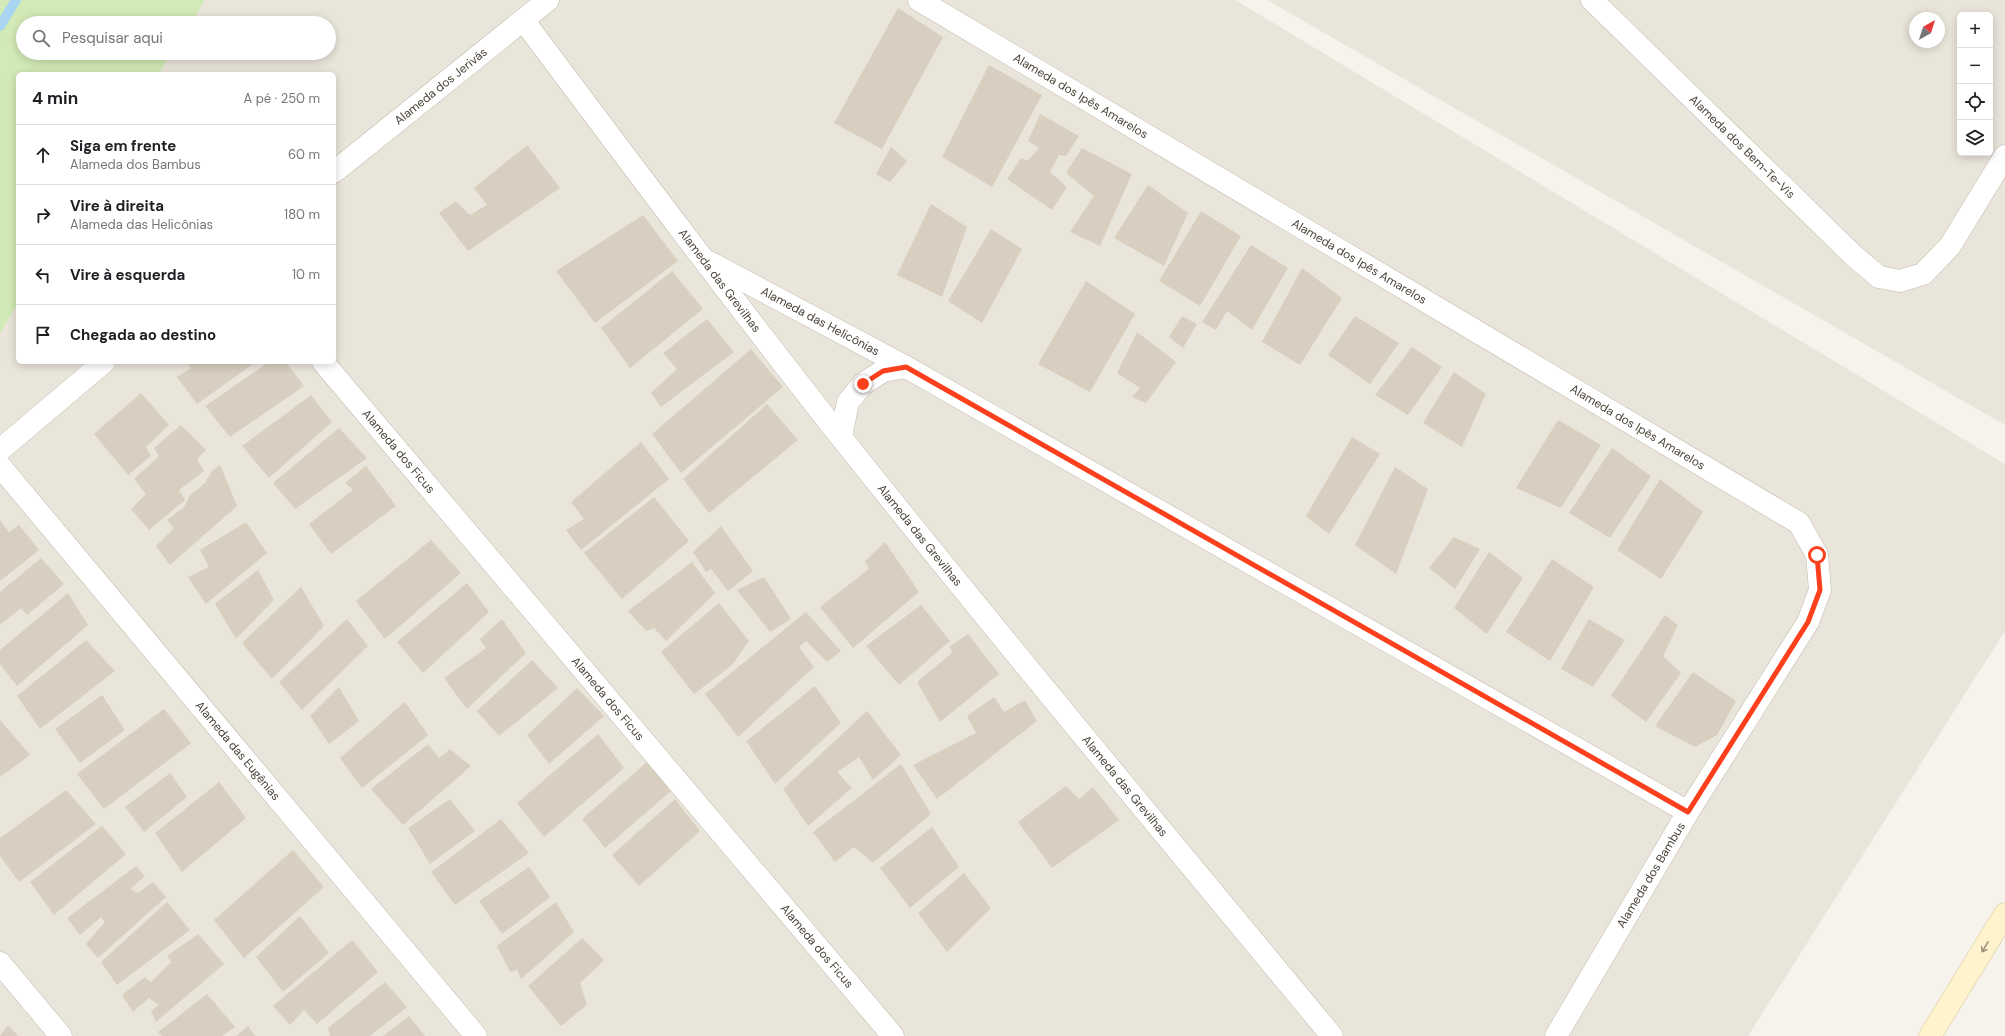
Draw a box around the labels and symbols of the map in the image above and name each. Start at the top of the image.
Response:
north arrow [1909,12,1945,48]
street label: Alameda dos Jerivás [391,44,490,128]
street label: Alameda dos Ipês Amarelos [1010,50,1151,142]
street label: Alameda dos Bem-Te-Vis [1686,91,1799,202]
street label: Alameda dos Ipês Amarelos [1289,215,1430,308]
street label: Alameda das Grevilhas [675,225,764,336]
street label: Alameda das Helicônias [758,283,882,359]
route end [854,375,872,393]
street label: Alameda dos Ipês Amarelos [1567,381,1708,473]
street label: Alameda dos Ficus [359,406,439,497]
street label: Alameda das Grevilhas [874,481,966,590]
route start [1808,546,1826,564]
street label: Alameda dos Ficus [568,653,648,744]
street label: Alameda das Eugênias [192,698,284,804]
street label: Alameda das Grevilhas [1078,732,1171,840]
street label: Alameda dos Bambus [1613,819,1689,931]
street label: Alameda dos Ficus [777,901,857,991]
one-way arrow [1980,941,1988,953]

